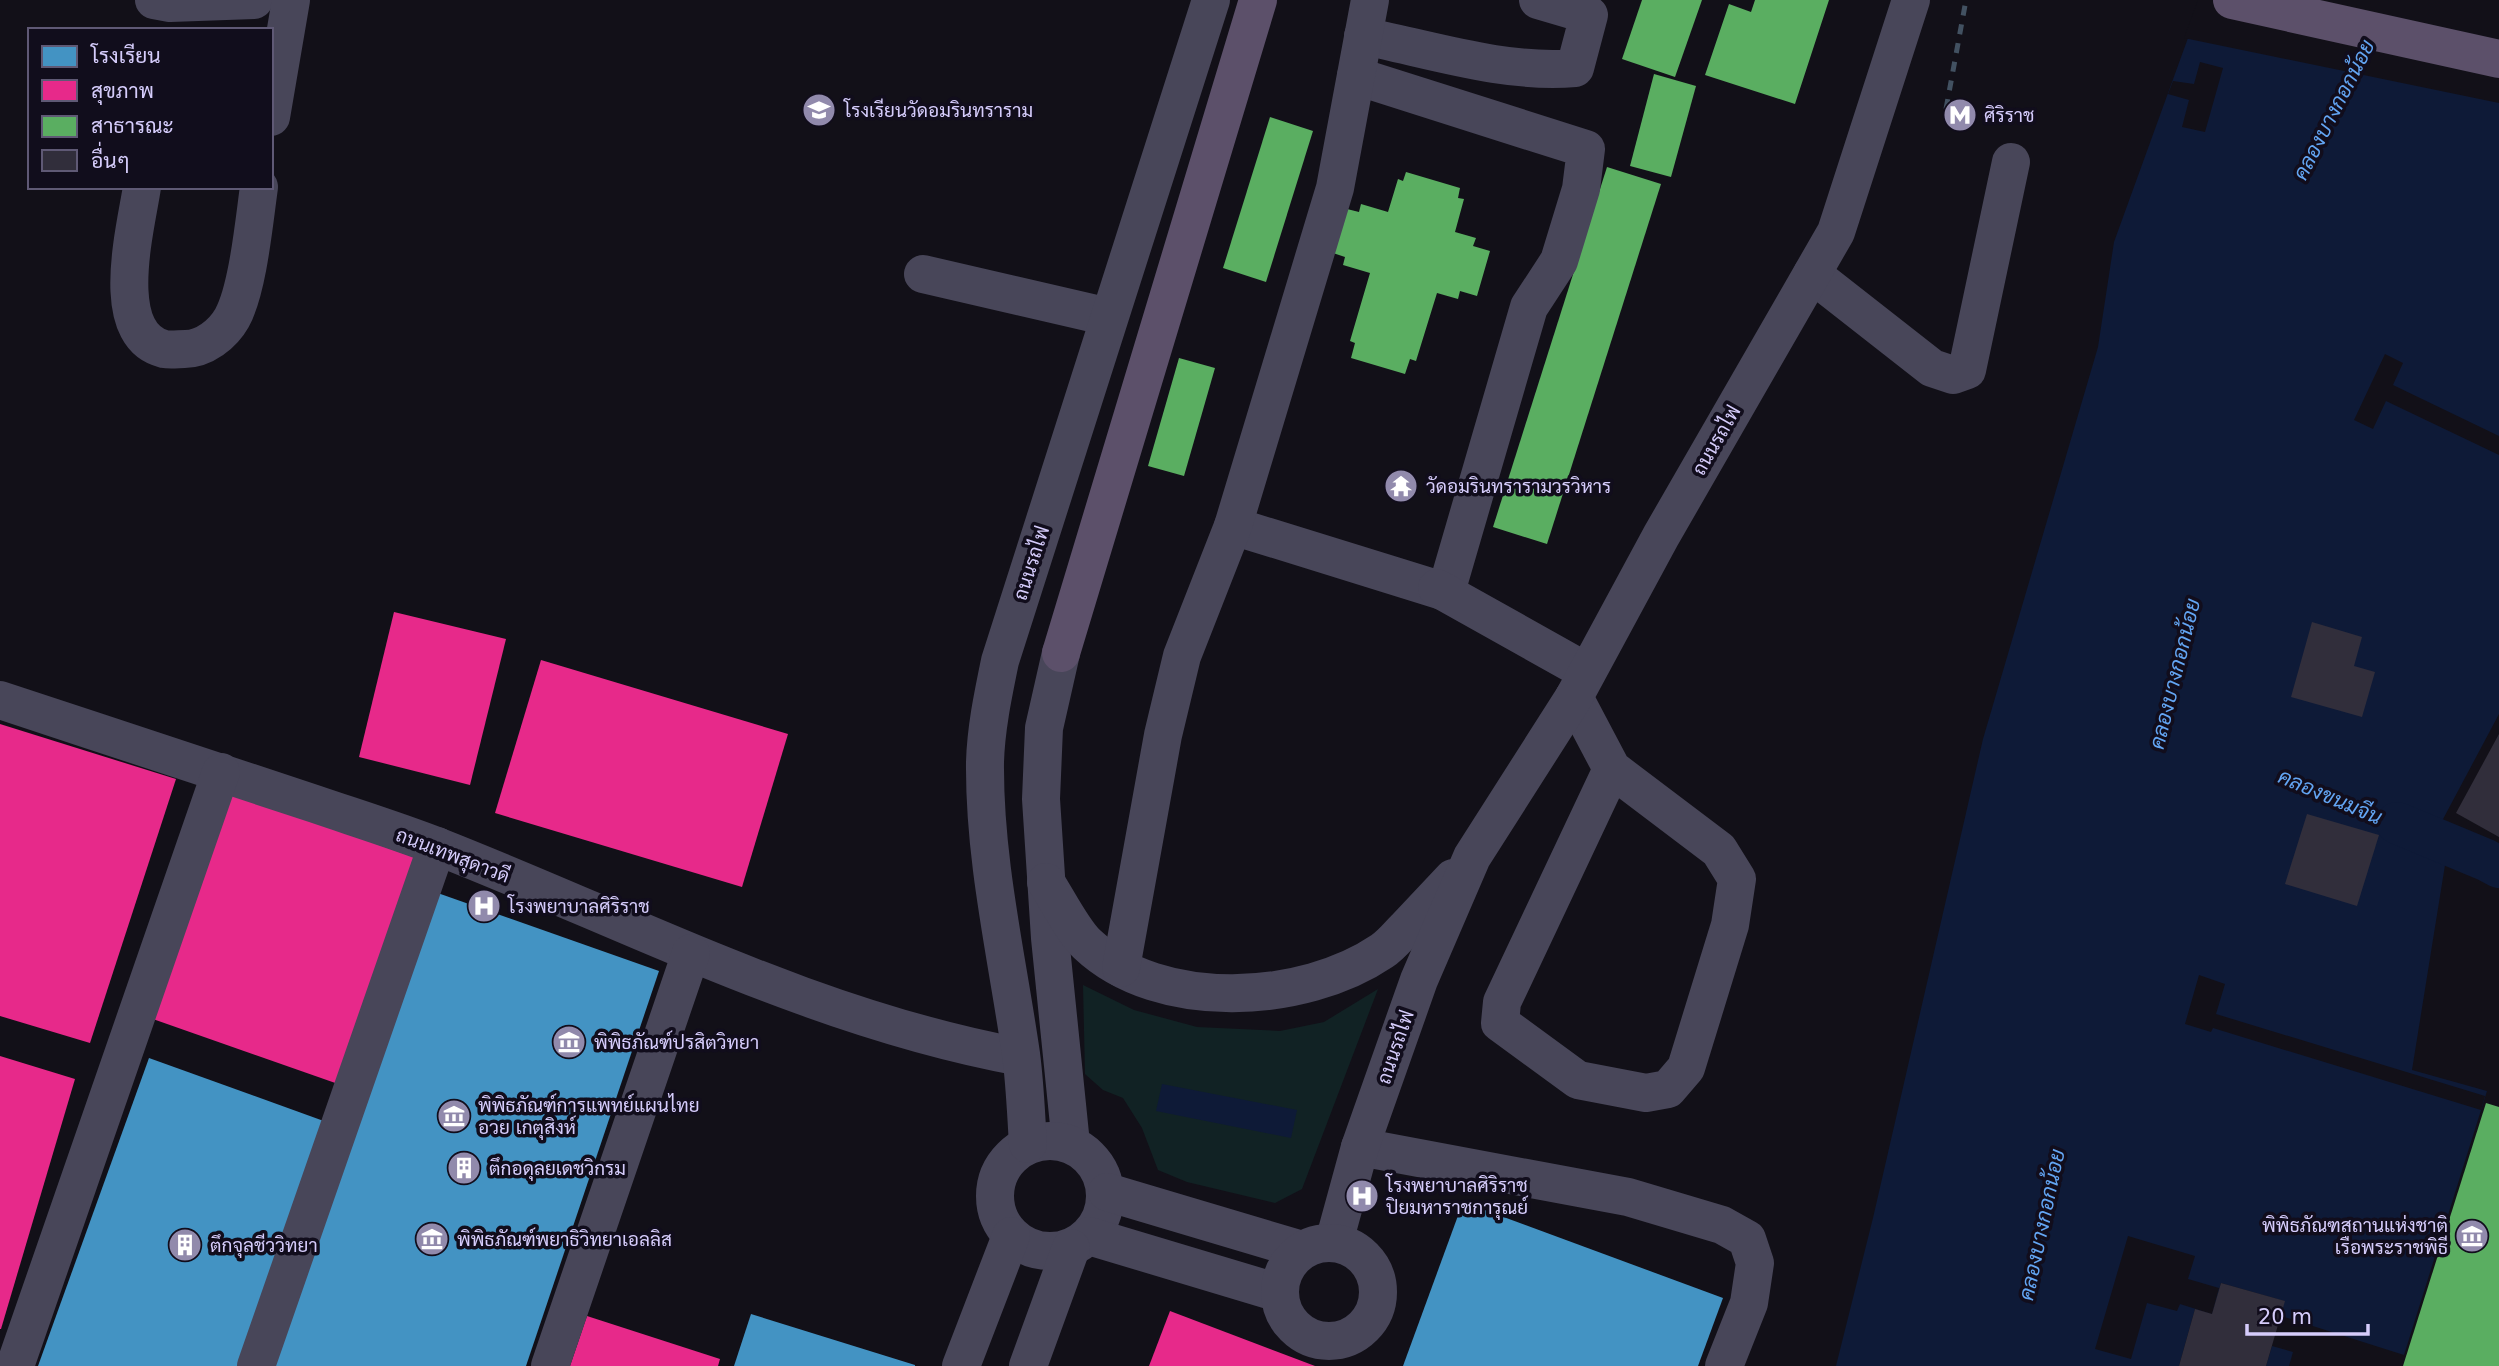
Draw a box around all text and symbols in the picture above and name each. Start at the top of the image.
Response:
legend [28,28,273,189]
water label: คลองบางกอกน้อย [2287,35,2380,184]
text: โรงเรียน [90,43,161,68]
text: สุขภาพ [91,79,154,105]
school or university icon: โรงเรียนวัดอมรินทราราม [800,91,838,129]
metro station icon: ศิริราช [1941,96,1979,134]
place label: โรงเรียนวัดอมรินทราราม [843,98,1033,121]
place label: ศิริราช [1984,104,2035,126]
text: สาธารณะ [91,114,174,138]
text: อื่นๆ [91,141,130,173]
street label: ถนนรถไฟ [1686,401,1745,479]
temple icon: วัดอมรินทรารามวรวิหาร [1382,467,1420,505]
place label: วัดอมรินทรารามวรวิหาร [1426,475,1611,497]
street label: ถนนรถไฟ [1008,523,1053,603]
water label: คลองบางกอกน้อย [2144,596,2205,752]
water label: คลองขนมจีน [2274,763,2387,830]
street label: ถนนเทพสุดาวดี [392,822,513,889]
hospital icon: โรงพยาบาลศิริราช [465,887,503,925]
place label: โรงพยาบาลศิริราช [507,894,650,917]
street label: ถนนรถไฟ [1371,1007,1418,1087]
museum icon: พิพิธภัณฑ์ปรสิตวิทยา [550,1023,588,1061]
place label: พิพิธภัณฑ์ปรสิตวิทยา [594,1030,759,1053]
place label: พิพิธภัณฑ์การแพทย์แผนไทย อวย เกตุสิงห์ [478,1093,700,1140]
museum icon: พิพิธภัณฑ์การแพทย์แผนไทย อวย เกตุสิงห์ [435,1097,473,1135]
water label: คลองบางกอกน้อย [2013,1147,2070,1303]
building icon: ตึกอดุลยเดชวิกรม [445,1149,483,1187]
place label: ตึกอดุลยเดชวิกรม [489,1157,626,1181]
place label: โรงพยาบาลศิริราช ปิยมหาราชการุณย์ [1385,1173,1528,1220]
hospital icon: โรงพยาบาลศิริราช ปิยมหาราชการุณย์ [1343,1177,1381,1215]
place label: พิพิธภัณฑสถานแห่งชาติ เรือพระราชพิธี [2262,1214,2448,1258]
museum icon: พิพิธภัณฑสถานแห่งชาติ เรือพระราชพิธี [2453,1217,2491,1255]
museum icon: พิพิธภัณฑ์พยาธิวิทยาเอลลิส [413,1220,451,1258]
building icon: ตึกจุลชีววิทยา [166,1226,204,1264]
place label: พิพิธภัณฑ์พยาธิวิทยาเอลลิส [457,1227,672,1250]
place label: ตึกจุลชีววิทยา [210,1233,318,1258]
scale bar [2247,1292,2368,1336]
text: 20 m [2258,1305,2312,1329]

